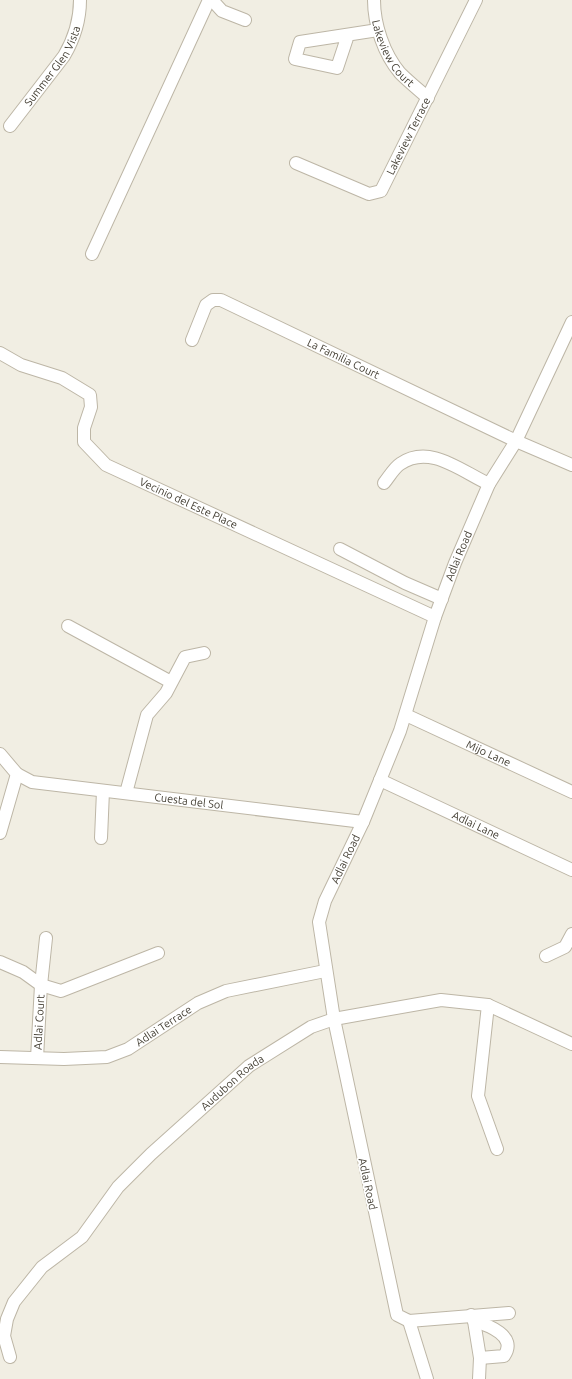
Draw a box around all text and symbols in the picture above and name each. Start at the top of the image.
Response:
street label: Lakeview Court [370,19,417,90]
street label: Summer Glen Vista [22,25,82,108]
street label: Lakeview Terrace [384,95,433,177]
street label: La Familia Court [305,336,382,381]
street label: Vecinio del Este Place [138,475,240,531]
street label: Adlai Road [443,529,474,582]
street label: Mijo Lane [464,738,513,769]
street label: Cuesta del Sol [154,791,224,811]
street label: Adlai Lane [450,809,502,841]
street label: Adlai Road [328,833,362,885]
street label: Adlai Court [31,993,47,1050]
street label: Adlai Terrace [133,1003,194,1048]
street label: Audubon Roada [198,1052,266,1112]
street label: Adlai Road [357,1157,379,1211]

